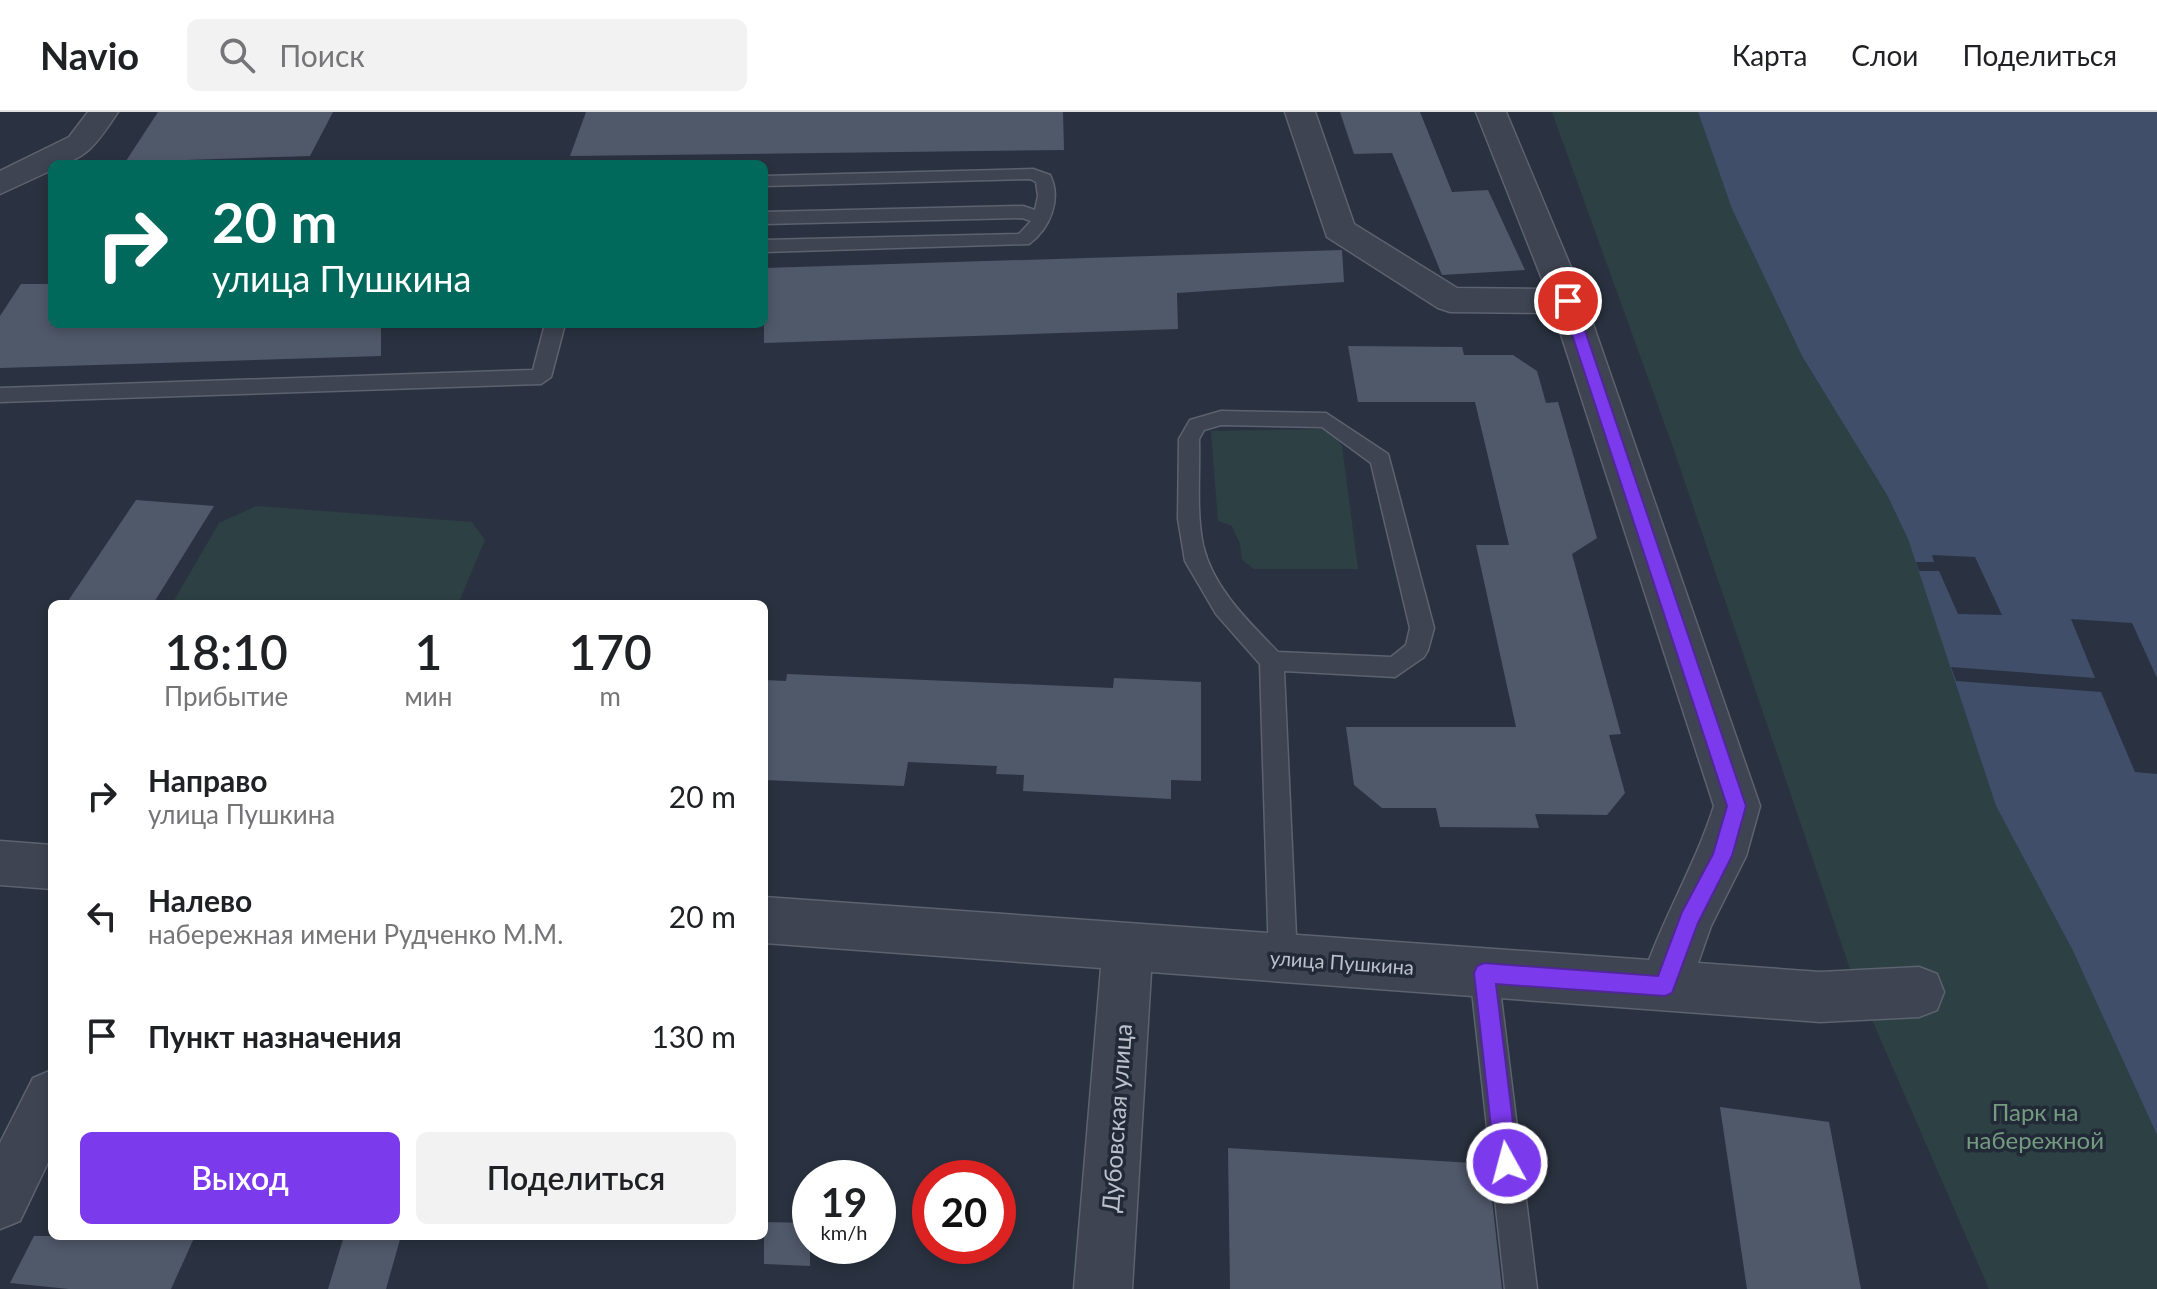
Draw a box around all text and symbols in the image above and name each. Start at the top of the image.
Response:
search box [187,19,747,91]
text: Navio [40,32,139,78]
icon: search [215,33,259,77]
text: Поиск [279,37,365,73]
text: Карта [1732,38,1807,72]
text: Слои [1851,38,1918,72]
text: Поделиться [1962,38,2117,72]
text: 20 m [212,188,337,255]
icon: right [80,192,184,296]
text: улица Пушкина [212,256,471,300]
pin [1534,267,1602,335]
icon: arrive [1546,279,1590,323]
text: 18:10 [164,623,288,680]
text: 1 [414,623,442,680]
text: 170 [568,623,652,680]
text: Прибытие [164,680,288,712]
text: мин [404,680,452,712]
text: m [599,680,621,712]
text: Направо [148,762,268,798]
icon: right [80,774,124,818]
text: 20 m [669,778,736,814]
text: улица Пушкина [148,798,335,830]
text: Налево [148,882,252,918]
icon: left [80,894,124,938]
text: 20 m [669,898,736,934]
text: набережная имени Рудченко М.М. [148,918,563,950]
street label: улица Пушкина [1269,945,1415,979]
icon: arrive [80,1014,124,1058]
text: Пункт назначения [148,1018,402,1054]
text: 130 m [651,1018,736,1054]
street label: Дубовская улица [1095,1023,1137,1213]
park label: Парк на набережной [1966,1097,2104,1154]
position arrow [1465,1121,1549,1205]
button: Выход [80,1132,400,1224]
button: Поделиться [416,1132,736,1224]
speed limit sign: 20 [912,1160,1016,1264]
text: 19 [821,1178,867,1226]
text: km/h [821,1220,867,1244]

